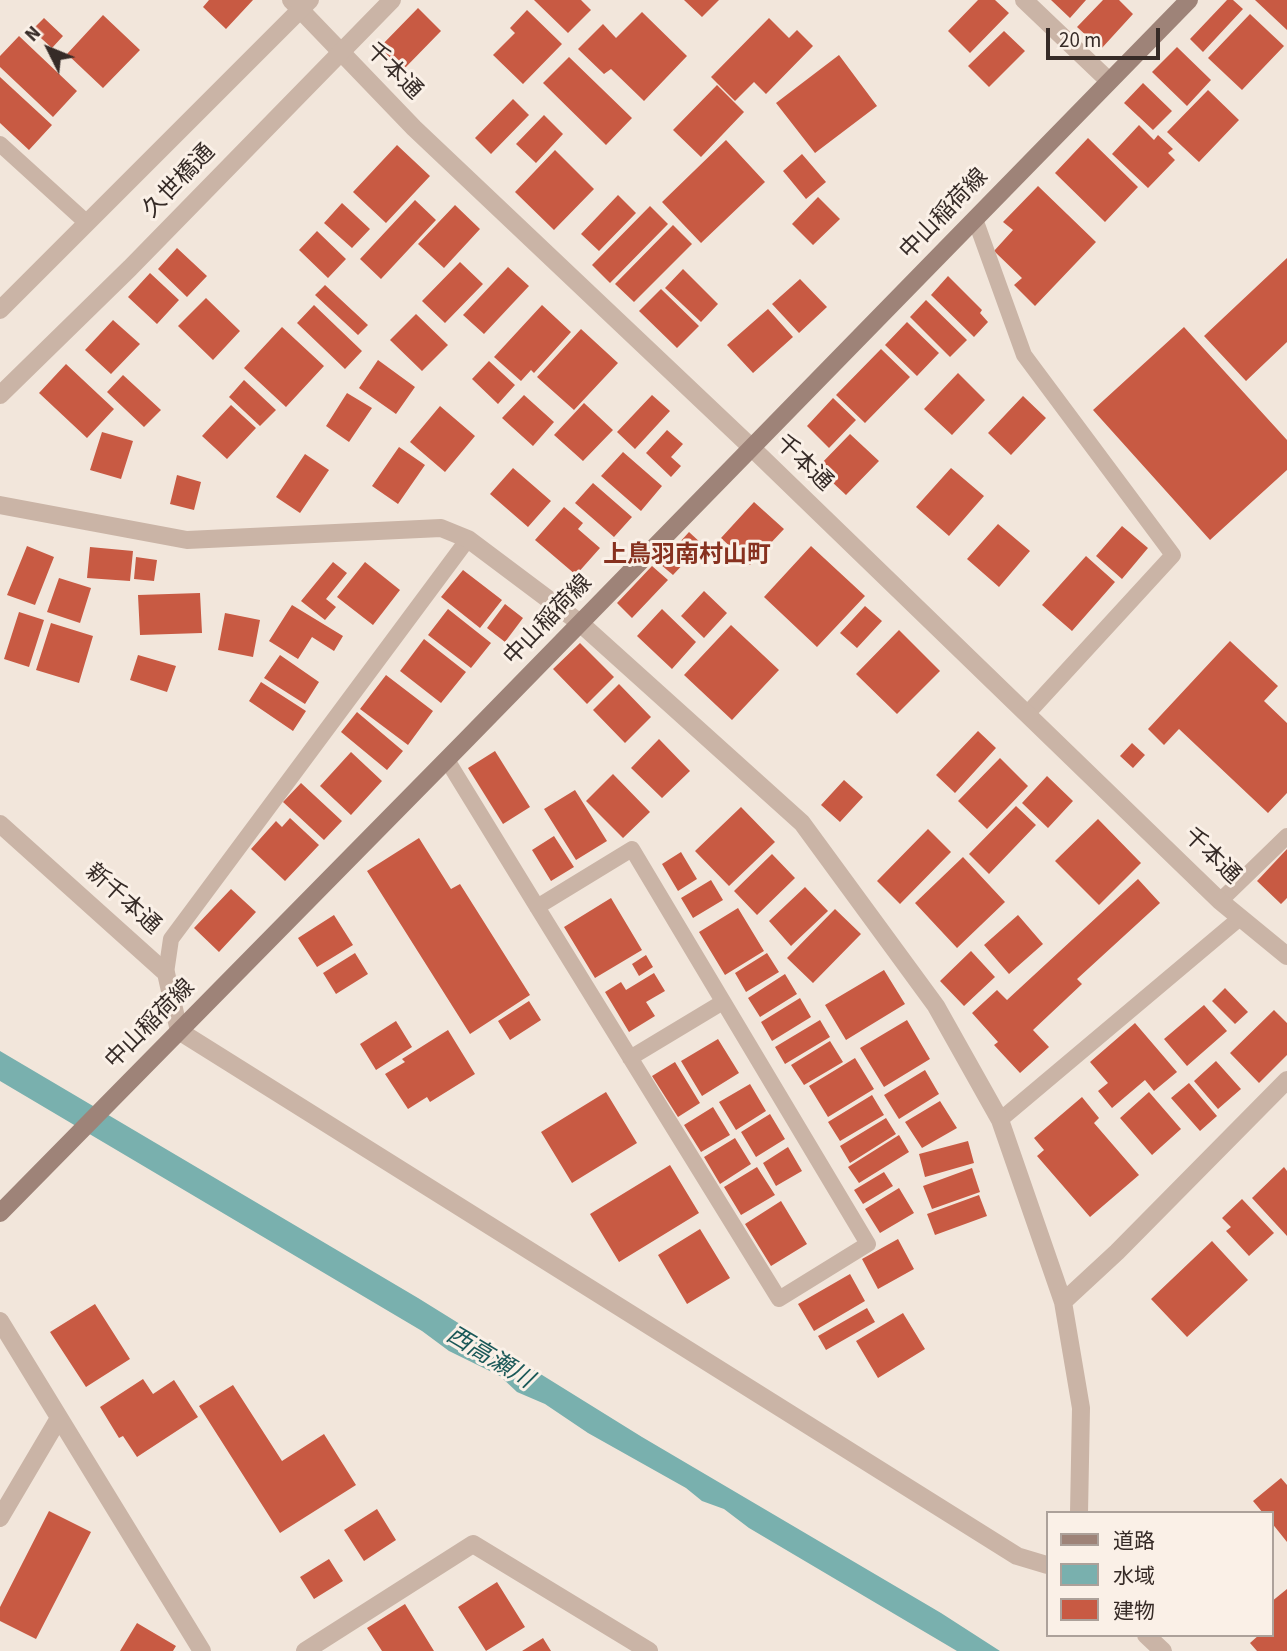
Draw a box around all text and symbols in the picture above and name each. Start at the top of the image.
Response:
north arrow [14,14,84,84]
scale bar [1049,14,1163,58]
text: N [19,21,47,48]
text: 20 m [1059,25,1101,55]
street label: 千本通 [359,38,427,106]
street label: 久世橋通 [138,139,222,225]
street label: 中山稲荷線 [895,164,995,266]
street label: 千本通 [769,430,837,498]
district label: 上鳥羽南村山町 [603,543,771,571]
street label: 中山稲荷線 [499,570,599,672]
street label: 千本通 [1177,823,1245,891]
street label: 新千本通 [79,859,165,941]
street label: 中山稲荷線 [101,975,201,1075]
water label: 西高瀬川 [440,1322,538,1396]
legend [1046,1511,1273,1637]
text: 道路 [1113,1526,1155,1556]
text: 水域 [1113,1561,1155,1591]
text: 建物 [1113,1596,1155,1626]

